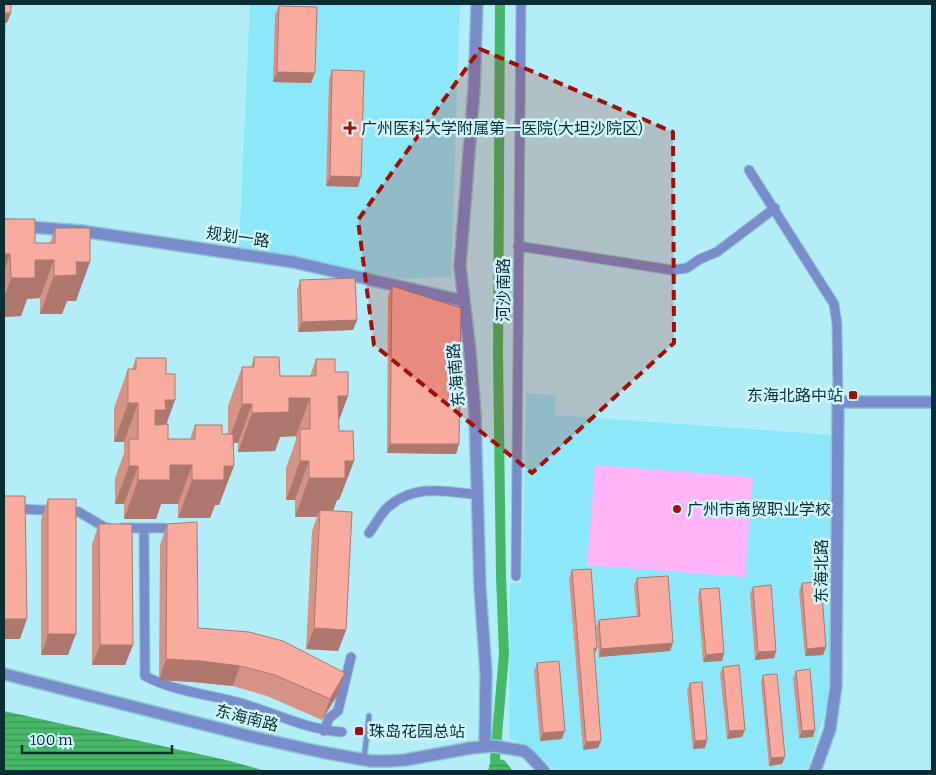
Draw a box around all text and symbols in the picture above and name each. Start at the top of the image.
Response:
place label: 广州医科大学附属第一医院(大坦沙院区) [361,119,643,138]
marker: 广州医科大学附属第一医院(大坦沙院区) [343,121,357,135]
street label: 规划一路 [205,223,271,251]
street label: 河沙南路 [494,258,513,322]
street label: 东海南路 [444,342,468,408]
place label: 东海北路中站 [747,386,843,405]
marker: 东海北路中站 [847,389,859,401]
place label: 广州市商贸职业学校 [687,500,831,519]
marker: 广州市商贸职业学校 [671,503,683,515]
street label: 东海北路 [812,539,831,603]
street label: 东海南路 [214,701,280,735]
scale bar [22,722,172,754]
place label: 珠岛花园总站 [369,722,465,741]
marker: 珠岛花园总站 [353,725,365,737]
text: 100 m [30,731,73,749]

